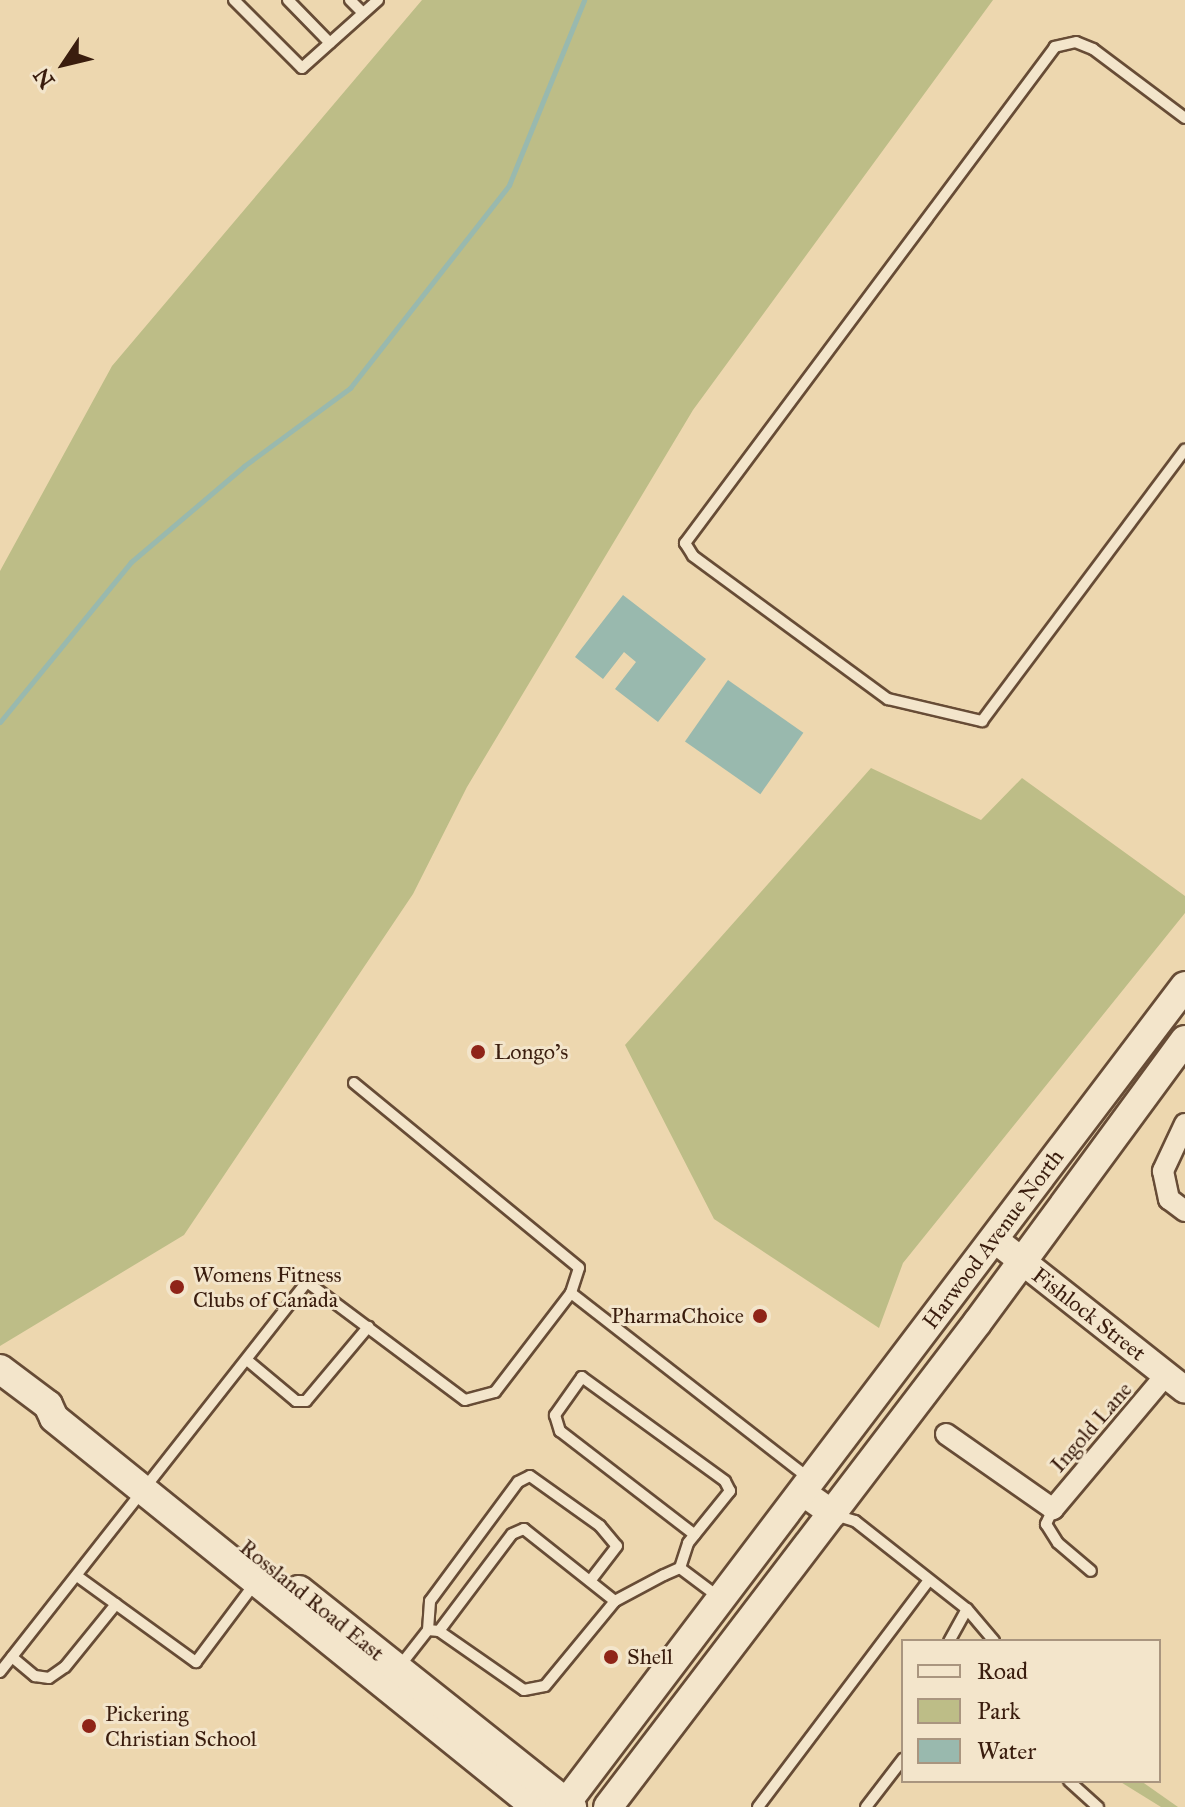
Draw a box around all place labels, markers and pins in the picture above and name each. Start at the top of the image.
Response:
place label: Longo's [494,1039,568,1065]
marker: Longo's [469,1043,487,1061]
place label: Womens Fitness Clubs of Canada [193,1261,342,1312]
marker: Womens Fitness Clubs of Canada [168,1278,186,1296]
place label: PharmaChoice [611,1303,744,1329]
marker: PharmaChoice [751,1307,769,1325]
place label: Shell [627,1644,673,1670]
marker: Shell [602,1648,620,1666]
place label: Pickering Christian School [105,1700,257,1752]
marker: Pickering Christian School [80,1717,98,1735]

